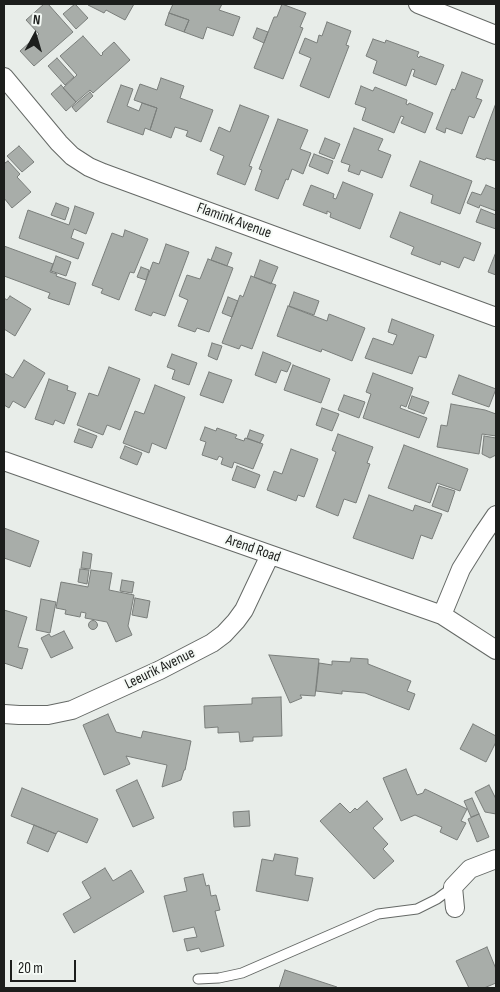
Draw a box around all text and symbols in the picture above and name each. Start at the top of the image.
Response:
north arrow [10,10,60,60]
text: N [32,11,41,28]
street label: Flamink Avenue [194,199,274,243]
street label: Arend Road [223,531,283,567]
street label: Leeurik Avenue [122,644,198,694]
scale bar [12,950,79,982]
text: 20 m [18,959,43,978]

